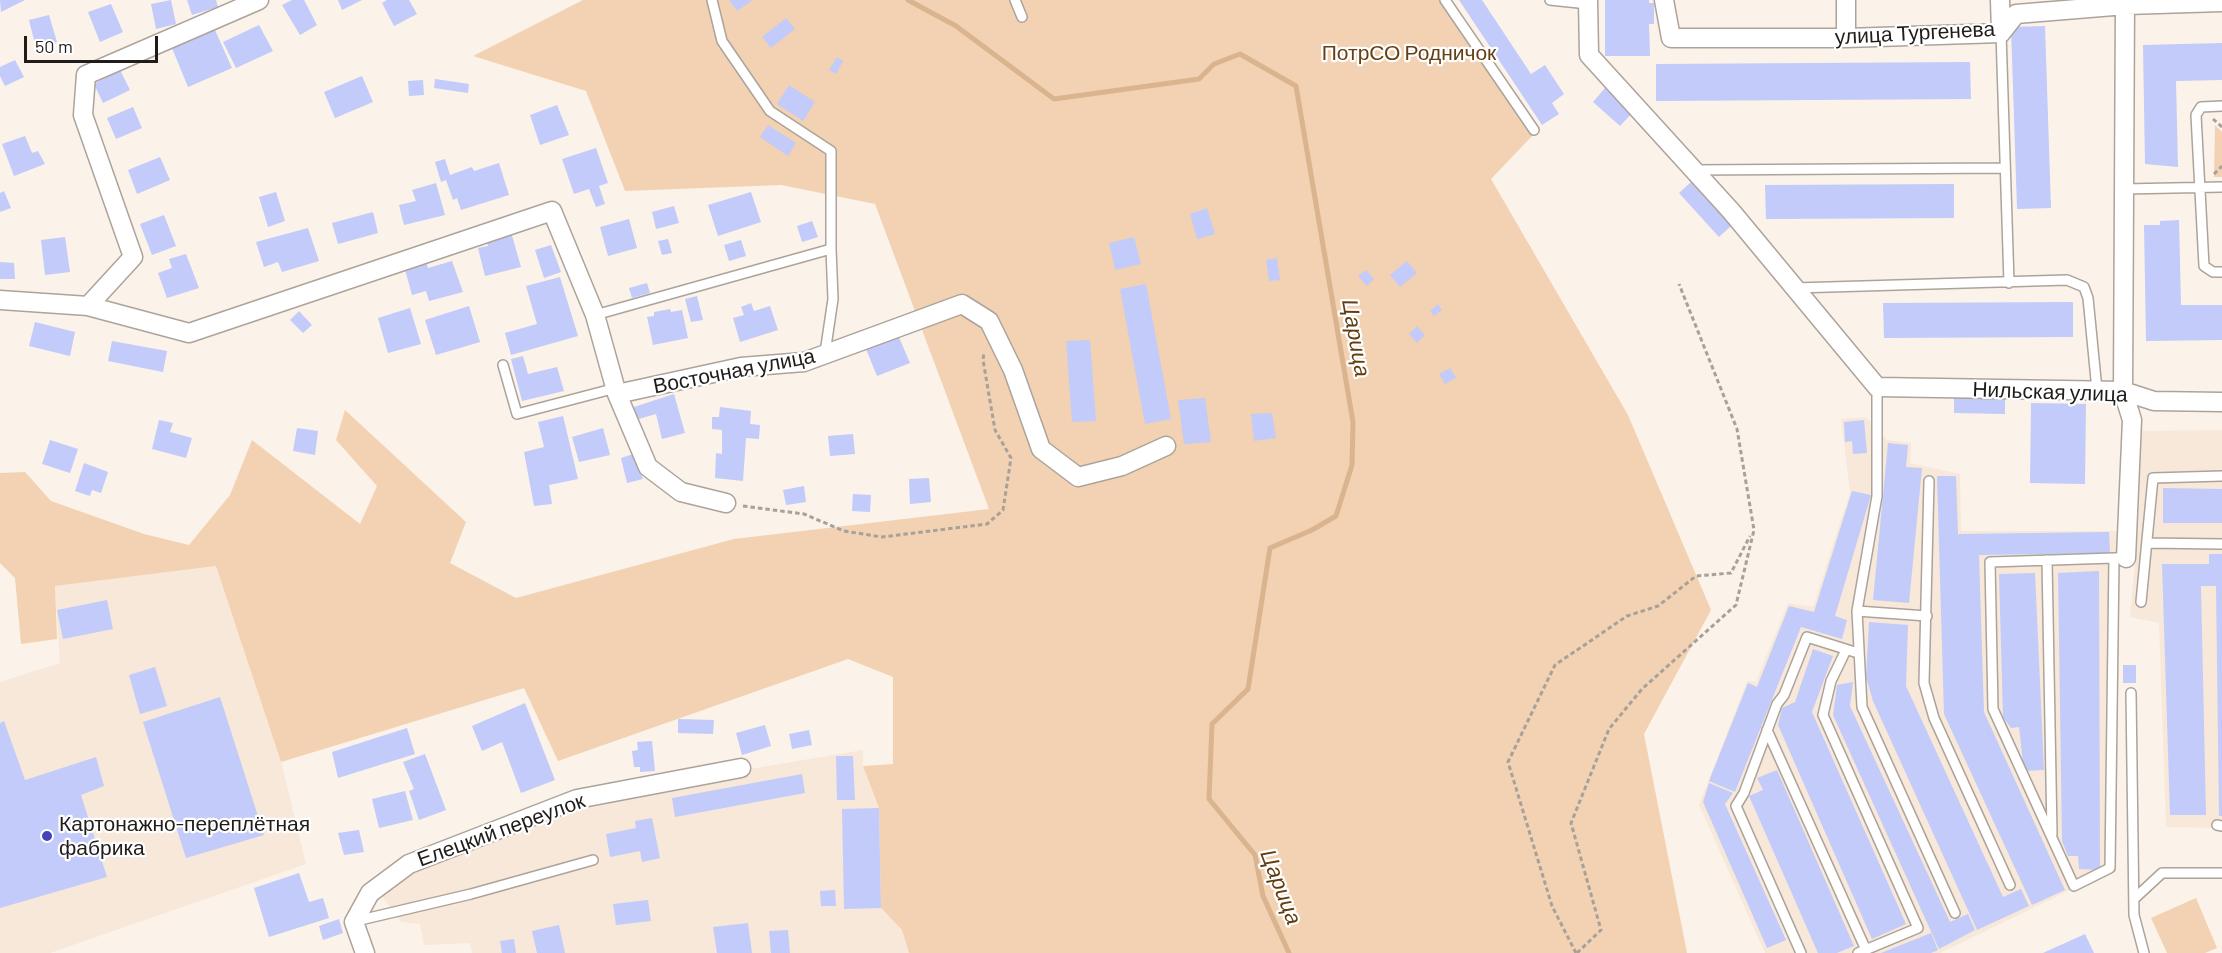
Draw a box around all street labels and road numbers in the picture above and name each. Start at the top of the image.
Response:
street label: улица Тургенева [1834,16,1996,50]
street label: Восточная улица [651,343,817,399]
street label: Нильская улица [1972,377,2128,407]
street label: Елецкий переулок [414,788,588,872]

